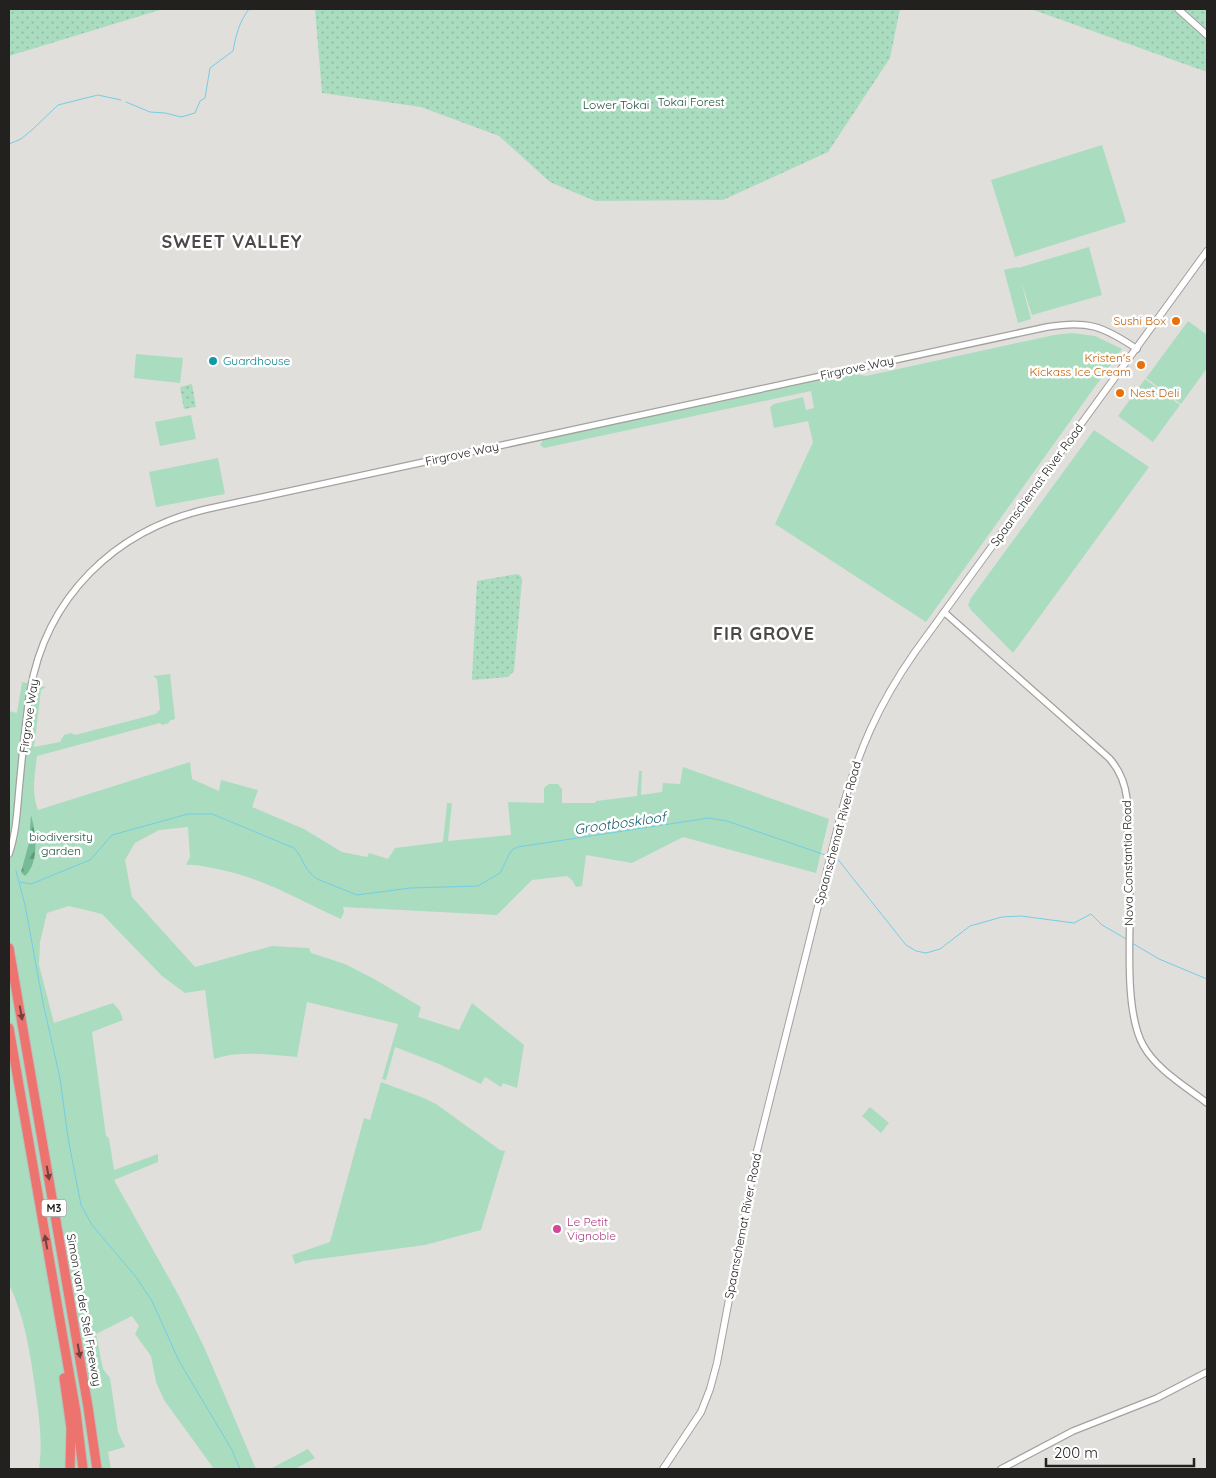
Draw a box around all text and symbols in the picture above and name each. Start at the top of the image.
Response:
park label: Tokai Forest [657,94,725,109]
park label: Lower Tokai [583,97,649,112]
district label: SWEET VALLEY [162,230,302,253]
place label: Sushi Box [1113,313,1166,328]
marker: Sushi Box [1170,315,1182,327]
place label: Kristen's Kickass Ice Cream [1029,350,1131,379]
street label: Firgrove Way [819,352,895,383]
place label: Guardhouse [223,353,291,368]
marker: Guardhouse [207,355,219,367]
marker: Kristen's Kickass Ice Cream [1135,359,1147,371]
place label: Nest Deli [1130,385,1179,400]
marker: Nest Deli [1114,387,1126,399]
street label: Spaanschemat River Road [987,420,1086,549]
street label: Firgrove Way [424,438,500,469]
district label: FIR GROVE [713,622,815,645]
street label: Firgrove Way [16,678,41,754]
street label: Spaanschemat River Road [811,759,864,906]
street label: Nova Constantia Road [1119,800,1136,926]
water label: Grootboskloof [573,807,670,838]
park label: biodiversity garden [29,829,93,858]
one-way arrow [17,1006,25,1022]
street label: Spaanschemat River Road [721,1152,764,1300]
one-way arrow [45,1166,53,1182]
road number: M3 [42,1200,66,1216]
place label: Le Petit Vignoble [567,1214,616,1243]
marker: Le Petit Vignoble [551,1223,563,1235]
street label: Simon van der Stel Freeway [64,1232,105,1387]
one-way arrow [42,1234,50,1250]
one-way arrow [75,1343,83,1359]
scale bar [1046,1436,1194,1468]
text: 200 m [1054,1443,1098,1462]

